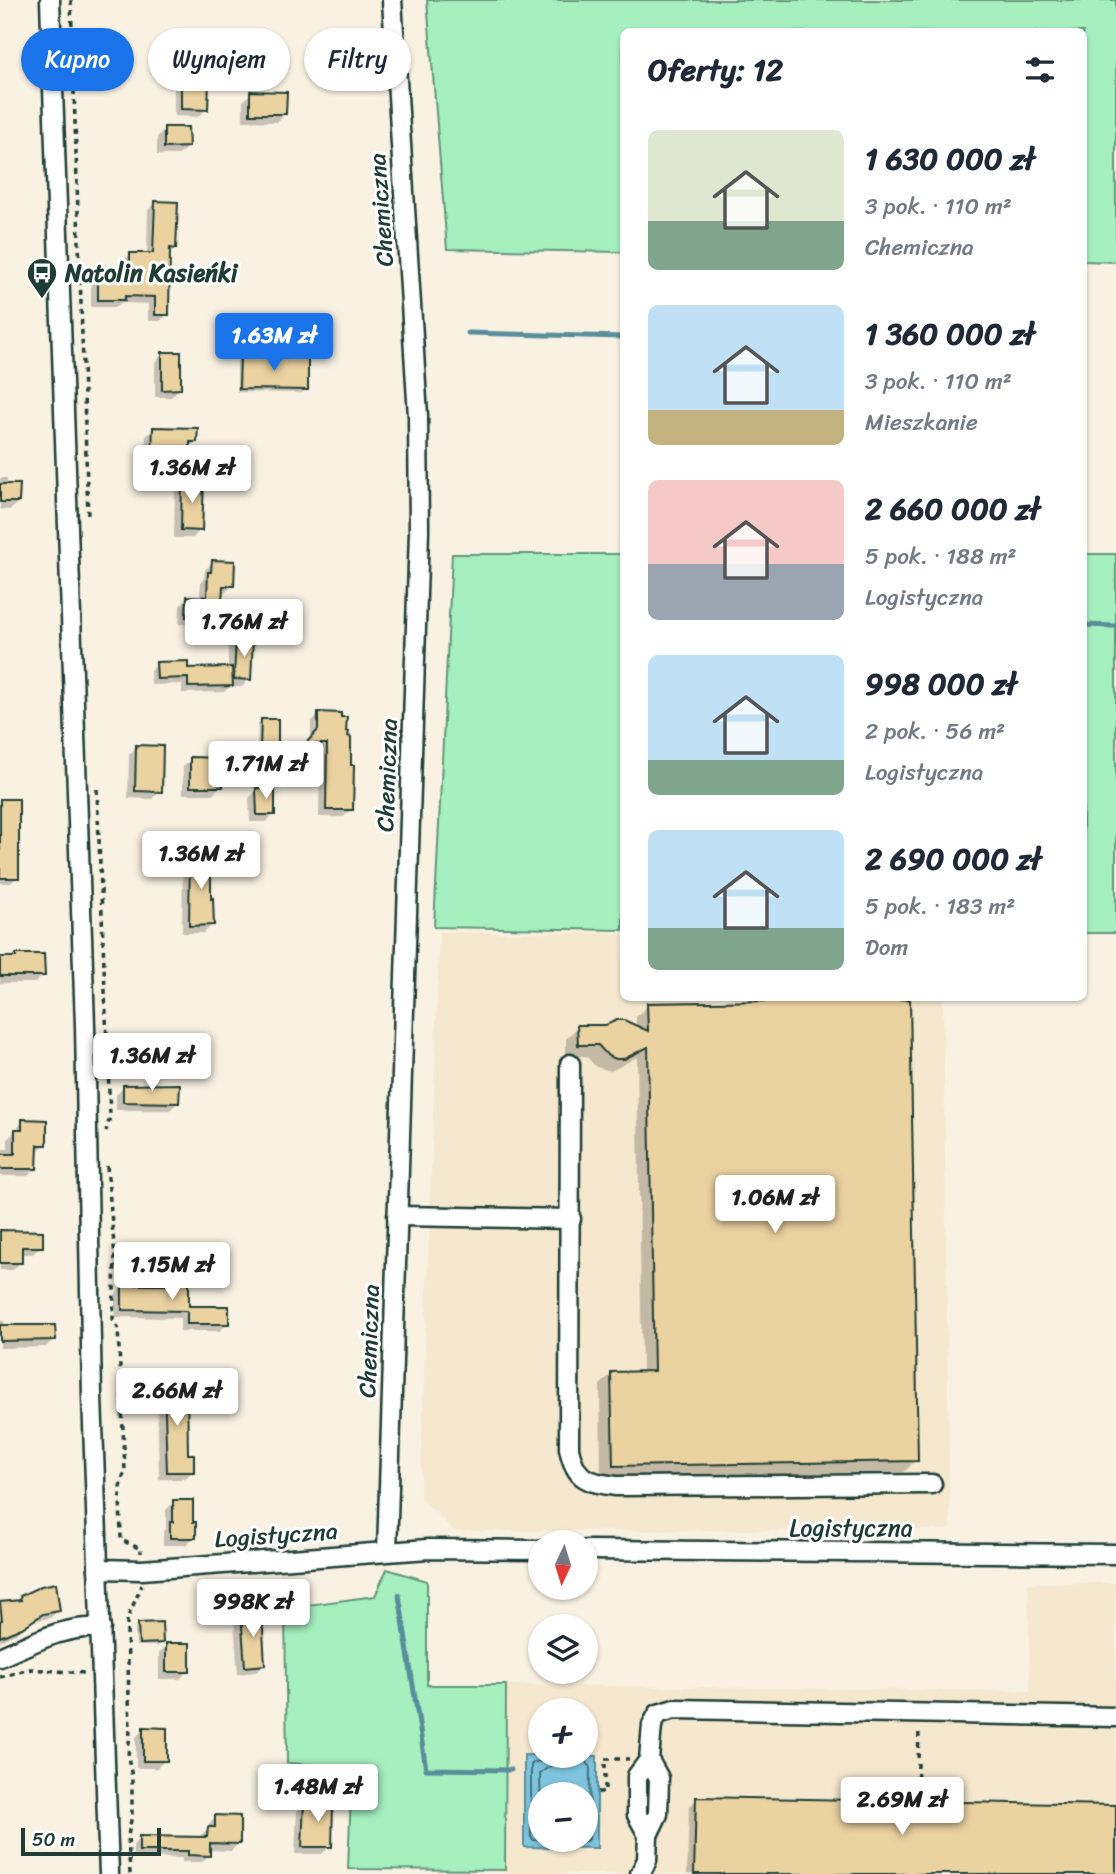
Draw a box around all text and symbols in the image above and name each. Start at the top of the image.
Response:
chip: Kupno [21,28,134,91]
chip: Wynajem [148,28,290,91]
chip: Filtry [304,28,411,91]
text: Oferty: 12 [648,43,783,97]
icon: filters [1021,51,1059,89]
text: 1 630 000 zł [865,132,1035,186]
street label: Chemiczna [356,152,406,268]
icon: home [704,158,788,242]
text: 3 pok. · 110 m² [865,186,1012,227]
text: Chemiczna [865,227,974,268]
place label: Natolin Kasieńki [64,252,239,294]
bus stop icon: Natolin Kasieńki [25,256,59,300]
text: 1 360 000 zł [865,307,1035,361]
pin: 1.63M zł [202,314,346,373]
text: 1.63M zł [231,315,317,356]
icon: home [704,333,788,417]
text: 3 pok. · 110 m² [865,361,1012,402]
text: Mieszkanie [865,402,978,443]
pin: 1.36M zł [120,446,264,505]
text: 1.36M zł [149,447,235,488]
text: 2 660 000 zł [865,482,1040,536]
icon: home [704,508,788,592]
text: 5 pok. · 188 m² [865,536,1016,577]
text: Logistyczna [865,577,983,618]
pin: 1.76M zł [172,600,316,659]
text: 1.76M zł [201,601,287,642]
text: 998 000 zł [865,657,1016,711]
icon: home [704,683,788,767]
text: 2 pok. · 56 m² [865,711,1005,752]
street label: Chemiczna [364,718,410,832]
pin: 1.71M zł [194,742,338,801]
text: 1.71M zł [224,743,308,784]
text: Logistyczna [865,752,983,793]
pin: 1.36M zł [129,832,273,891]
text: 2 690 000 zł [865,832,1041,886]
text: 1.36M zł [158,833,244,874]
icon: home [704,858,788,942]
text: 5 pok. · 183 m² [865,886,1015,927]
text: Dom [865,927,908,968]
pin: 1.36M zł [80,1034,224,1093]
text: 1.36M zł [109,1035,195,1076]
pin: 1.06M zł [703,1176,847,1235]
text: 1.06M zł [731,1177,819,1218]
pin: 1.15M zł [100,1242,244,1302]
text: 1.15M zł [130,1244,214,1285]
street label: Chemiczna [346,1284,392,1398]
pin: 2.66M zł [105,1368,249,1428]
text: 2.66M zł [132,1370,222,1411]
street label: Logistyczna [789,1507,913,1549]
street label: Logistyczna [213,1510,339,1560]
north arrow [528,1530,598,1600]
map controls [528,1530,598,1852]
pin: 998K zł [188,1580,318,1639]
text: 998K zł [213,1581,293,1622]
button: layers [528,1614,598,1684]
button: + [528,1698,598,1768]
pin: 1.48M zł [246,1764,390,1824]
text: 1.48M zł [274,1766,362,1807]
pin: 2.69M zł [830,1778,974,1837]
text: 2.69M zł [857,1779,947,1820]
button: − [528,1782,598,1852]
text: 50 m [32,1823,75,1856]
scale bar [21,1825,161,1857]

